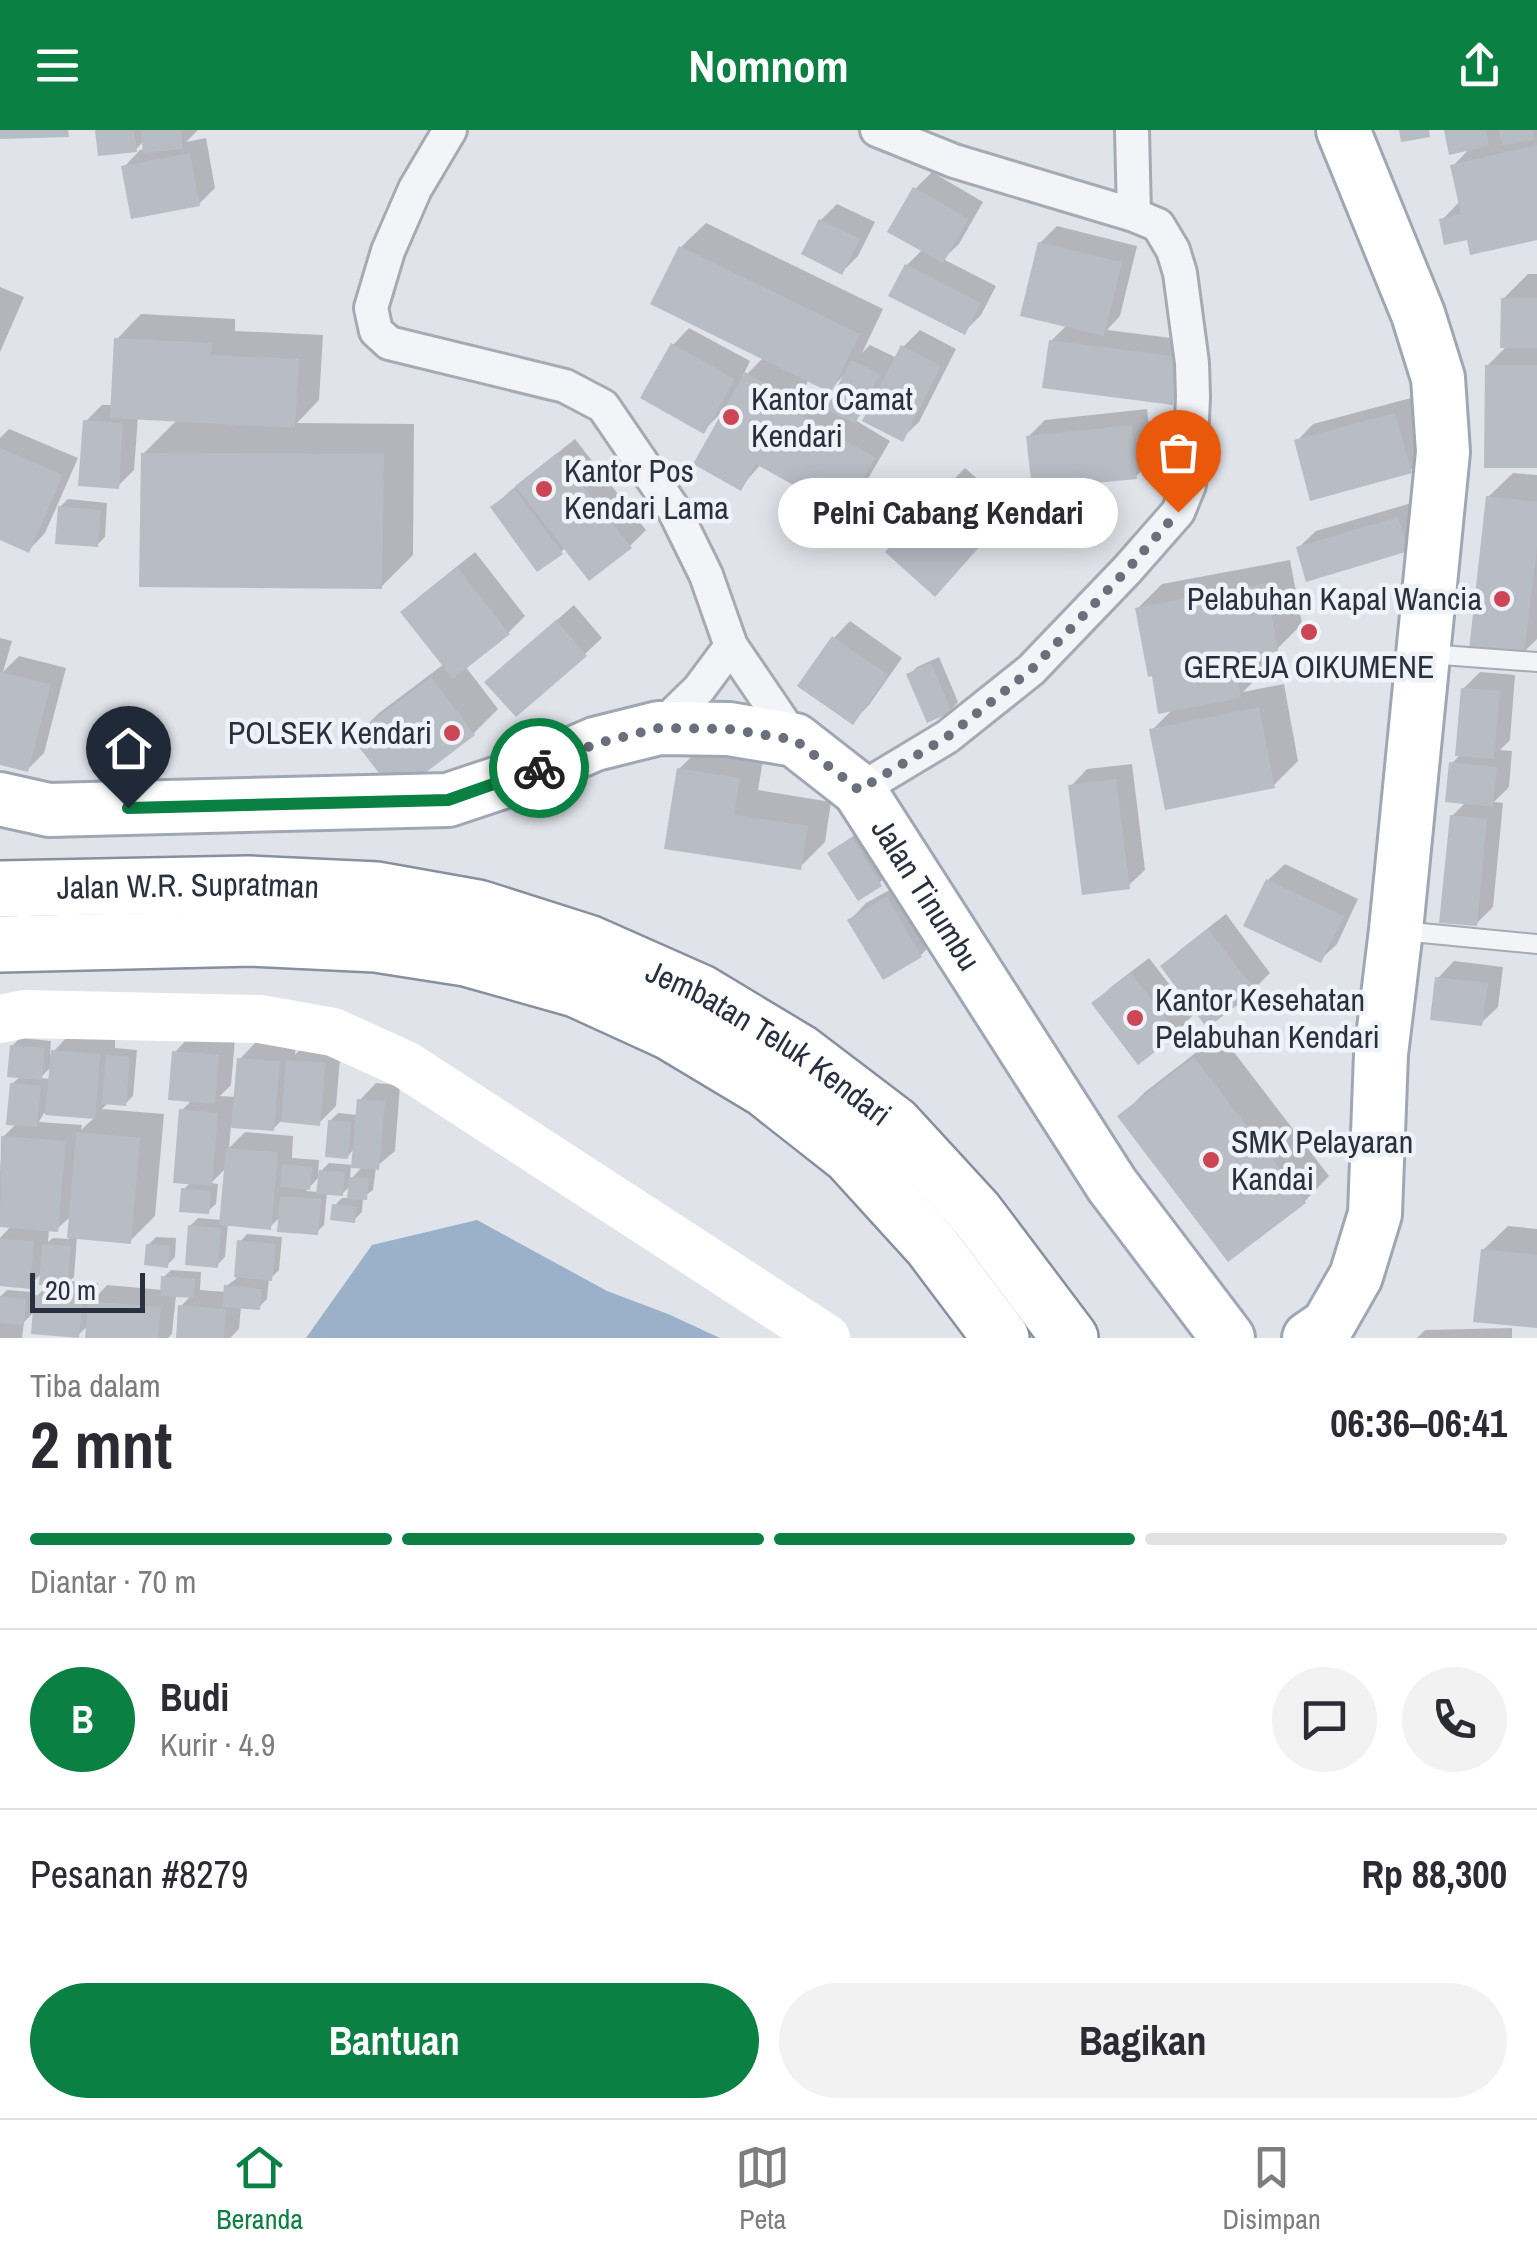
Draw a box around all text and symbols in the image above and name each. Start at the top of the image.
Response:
text: Nomnom [689,35,848,96]
icon: menu [30,38,85,93]
icon: share [1452,38,1507,93]
place label: Kantor Camat Kendari [751,377,913,457]
marker: Kantor Camat Kendari [720,406,742,428]
pin [1136,410,1221,513]
icon: bag [1151,425,1206,480]
place label: Kantor Pos Kendari Lama [564,449,729,529]
callout: Pelni Cabang Kendari [778,477,1118,547]
marker: Kantor Pos Kendari Lama [533,478,555,500]
text: Pelni Cabang Kendari [812,491,1084,534]
place label: Pelabuhan Kapal Wancia [1187,577,1482,620]
marker: Pelabuhan Kapal Wancia [1491,588,1513,610]
marker: GEREJA OIKUMENE [1298,621,1320,643]
place label: GEREJA OIKUMENE [1184,645,1434,688]
pin [86,706,171,809]
place label: POLSEK Kendari [228,711,432,754]
courier [489,718,589,818]
icon: home [101,721,156,776]
marker: POLSEK Kendari [441,722,463,744]
icon: bike [512,741,567,796]
street label: Jalan Tinumbu [862,810,991,978]
street label: Jalan W.R. Supratman [56,862,320,909]
street label: Jembatan Teluk Kendari [639,949,900,1135]
place label: Kantor Kesehatan Pelabuhan Kendari [1155,978,1380,1058]
marker: Kantor Kesehatan Pelabuhan Kendari [1124,1007,1146,1029]
place label: SMK Pelayaran Kandai [1231,1120,1413,1200]
marker: SMK Pelayaran Kandai [1200,1149,1222,1171]
scale bar [30,1268,145,1312]
text: 20 m [45,1271,96,1309]
text: Tiba dalam [30,1364,161,1407]
text: 06:36–06:41 [1330,1398,1507,1449]
text: 2 mnt [30,1401,172,1488]
text: Diantar · 70 m [30,1560,196,1603]
button: chat [1272,1667,1377,1772]
button: phone [1402,1667,1507,1772]
text: Budi [160,1672,229,1723]
text: B [71,1694,94,1745]
text: Kurir · 4.9 [160,1723,275,1766]
text: Pesanan #8279 [30,1849,248,1900]
text: Rp 88,300 [1361,1849,1507,1900]
button: Bantuan [30,1983,759,2098]
button: Bagikan [779,1983,1507,2098]
tab: Beranda [216,2140,303,2238]
tab: Peta [735,2140,790,2238]
tab: Disimpan [1223,2140,1321,2238]

